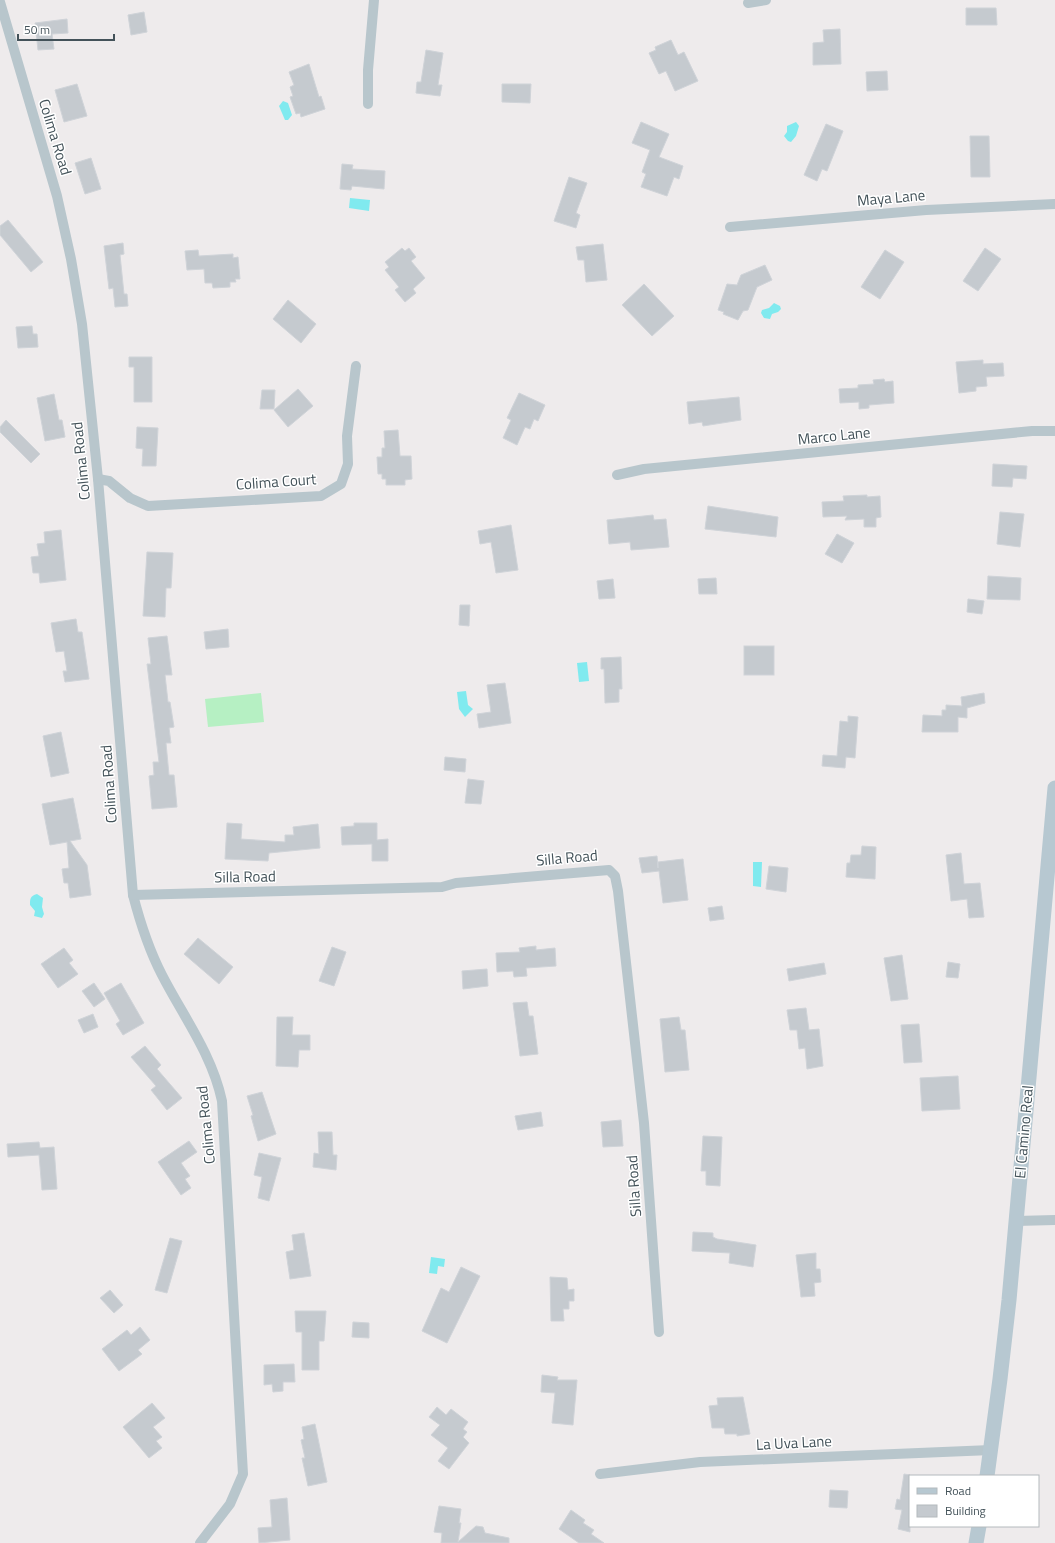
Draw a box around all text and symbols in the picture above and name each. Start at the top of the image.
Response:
scale bar [18,16,114,42]
text: 50 m [24,20,50,39]
street label: Colima Road [33,96,78,178]
street label: Maya Lane [856,183,926,212]
street label: Marco Lane [796,420,872,451]
street label: Colima Road [65,421,96,501]
street label: Colima Court [235,467,318,496]
street label: Colima Road [94,744,123,824]
street label: Silla Road [535,843,599,872]
street label: Silla Road [214,864,276,889]
street label: El Camino Real [1008,1084,1039,1180]
street label: Colima Road [190,1085,221,1165]
street label: Silla Road [620,1154,647,1218]
street label: La Uva Lane [755,1429,832,1456]
legend [909,1475,1039,1527]
text: Road [945,1481,971,1500]
text: Building [945,1501,986,1520]

